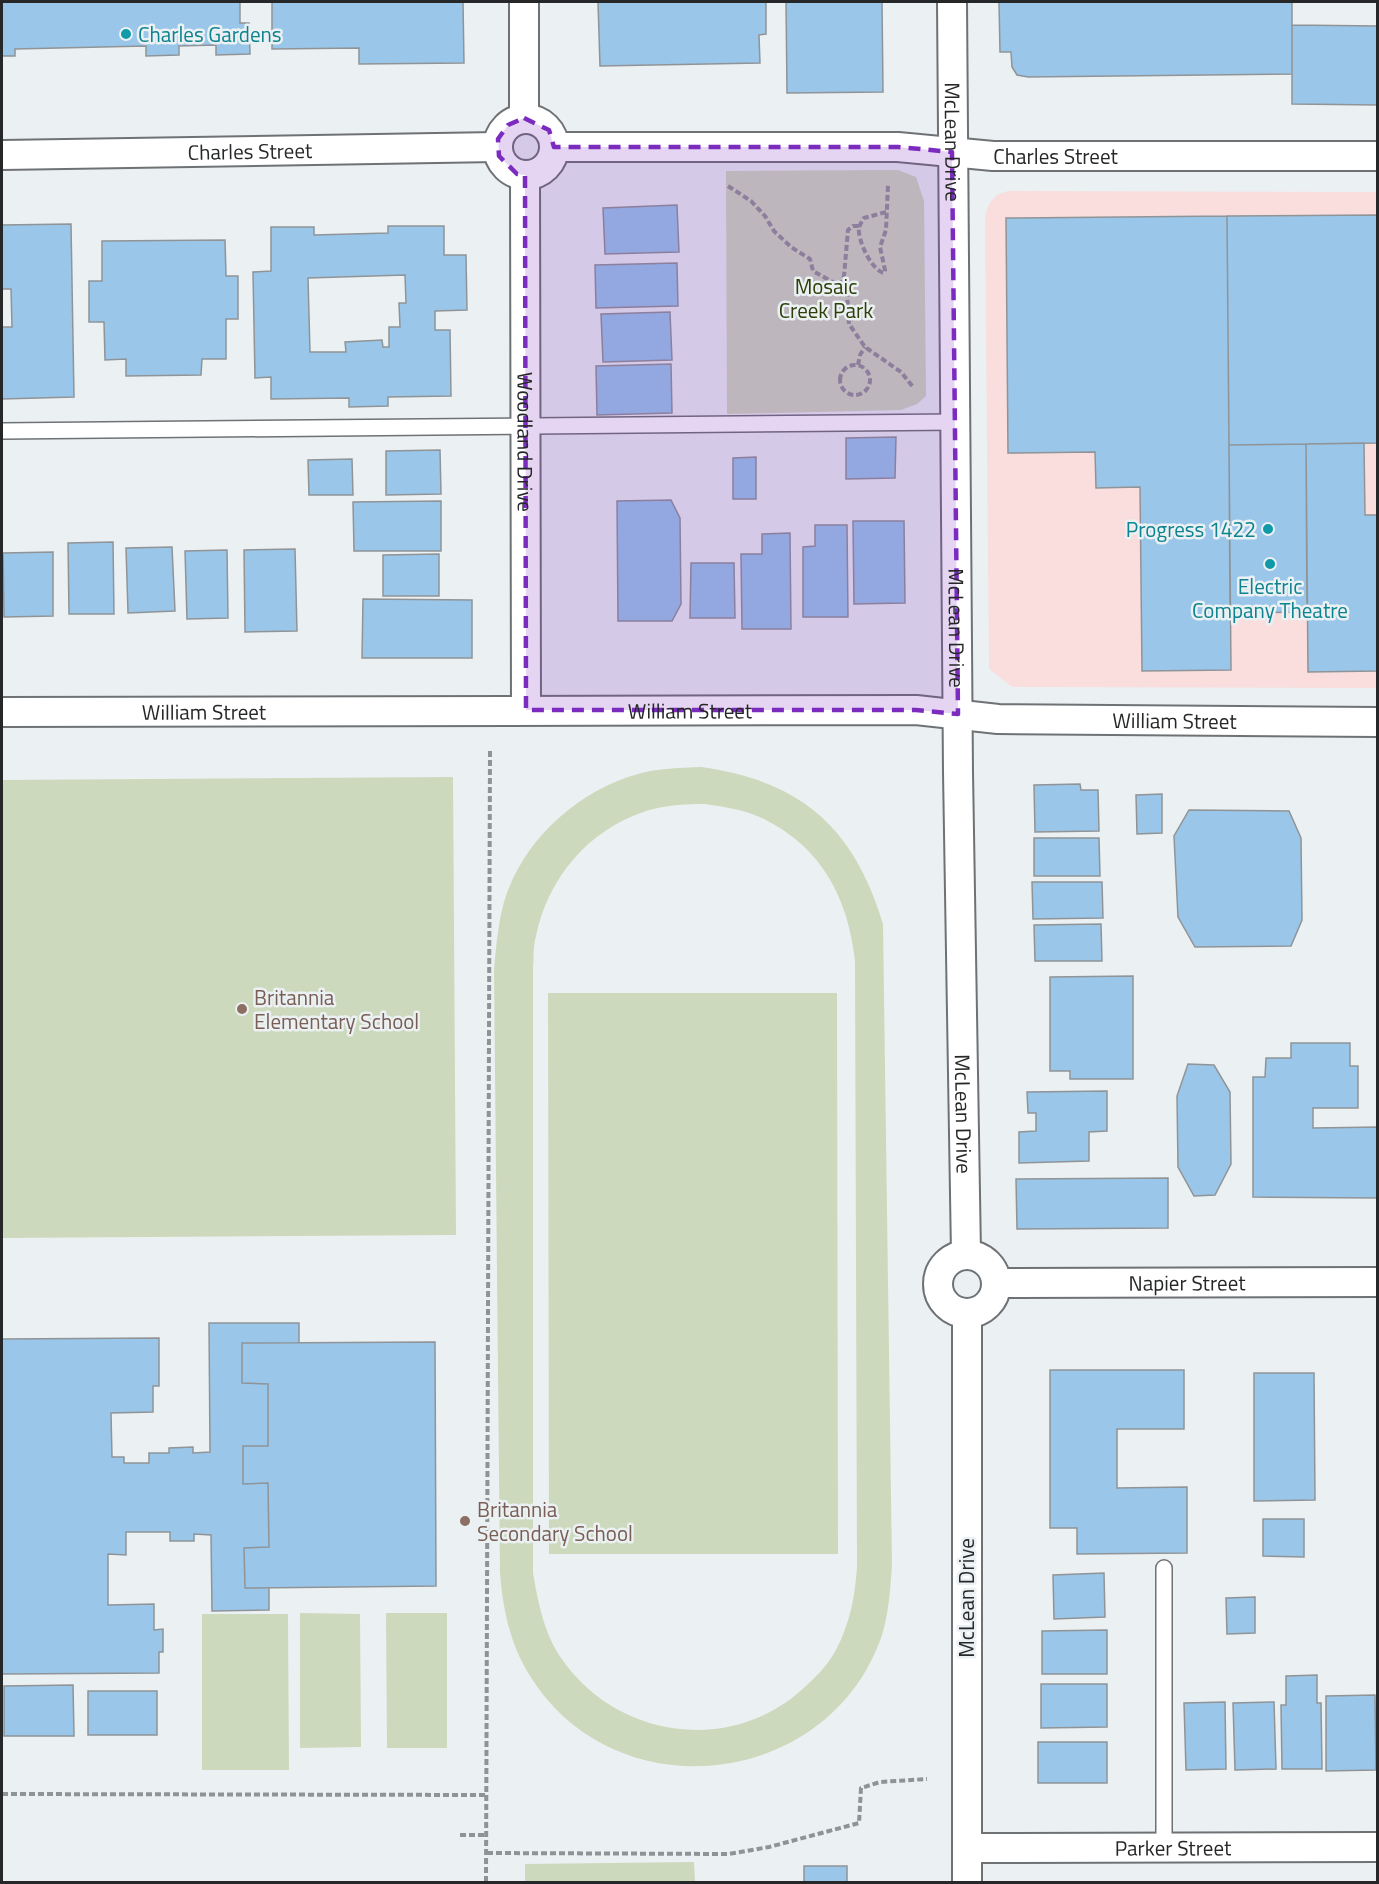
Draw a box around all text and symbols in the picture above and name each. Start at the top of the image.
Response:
place label: Charles Gardens [138,18,282,50]
marker: Charles Gardens [119,27,133,41]
street label: McLean Drive [937,82,970,202]
street label: Charles Street [187,134,313,168]
street label: Charles Street [993,140,1118,172]
park label: Mosaic Creek Park [779,270,873,326]
street label: Woodland Drive [509,372,542,512]
place label: Progress 1422 [1126,513,1256,545]
marker: Progress 1422 [1261,522,1275,536]
marker: Electric Company Theatre [1263,557,1277,571]
street label: McLean Drive [940,568,973,688]
place label: Electric Company Theatre [1192,570,1348,626]
street label: William Street [628,694,753,727]
street label: William Street [142,695,267,728]
street label: William Street [1112,704,1237,737]
place label: Britannia Elementary School [254,981,419,1037]
marker: Britannia Elementary School [235,1002,249,1016]
street label: McLean Drive [947,1054,981,1174]
street label: Napier Street [1128,1266,1246,1299]
place label: Britannia Secondary School [477,1493,633,1549]
marker: Britannia Secondary School [458,1514,472,1528]
street label: McLean Drive [950,1538,982,1658]
street label: Parker Street [1115,1831,1232,1864]

